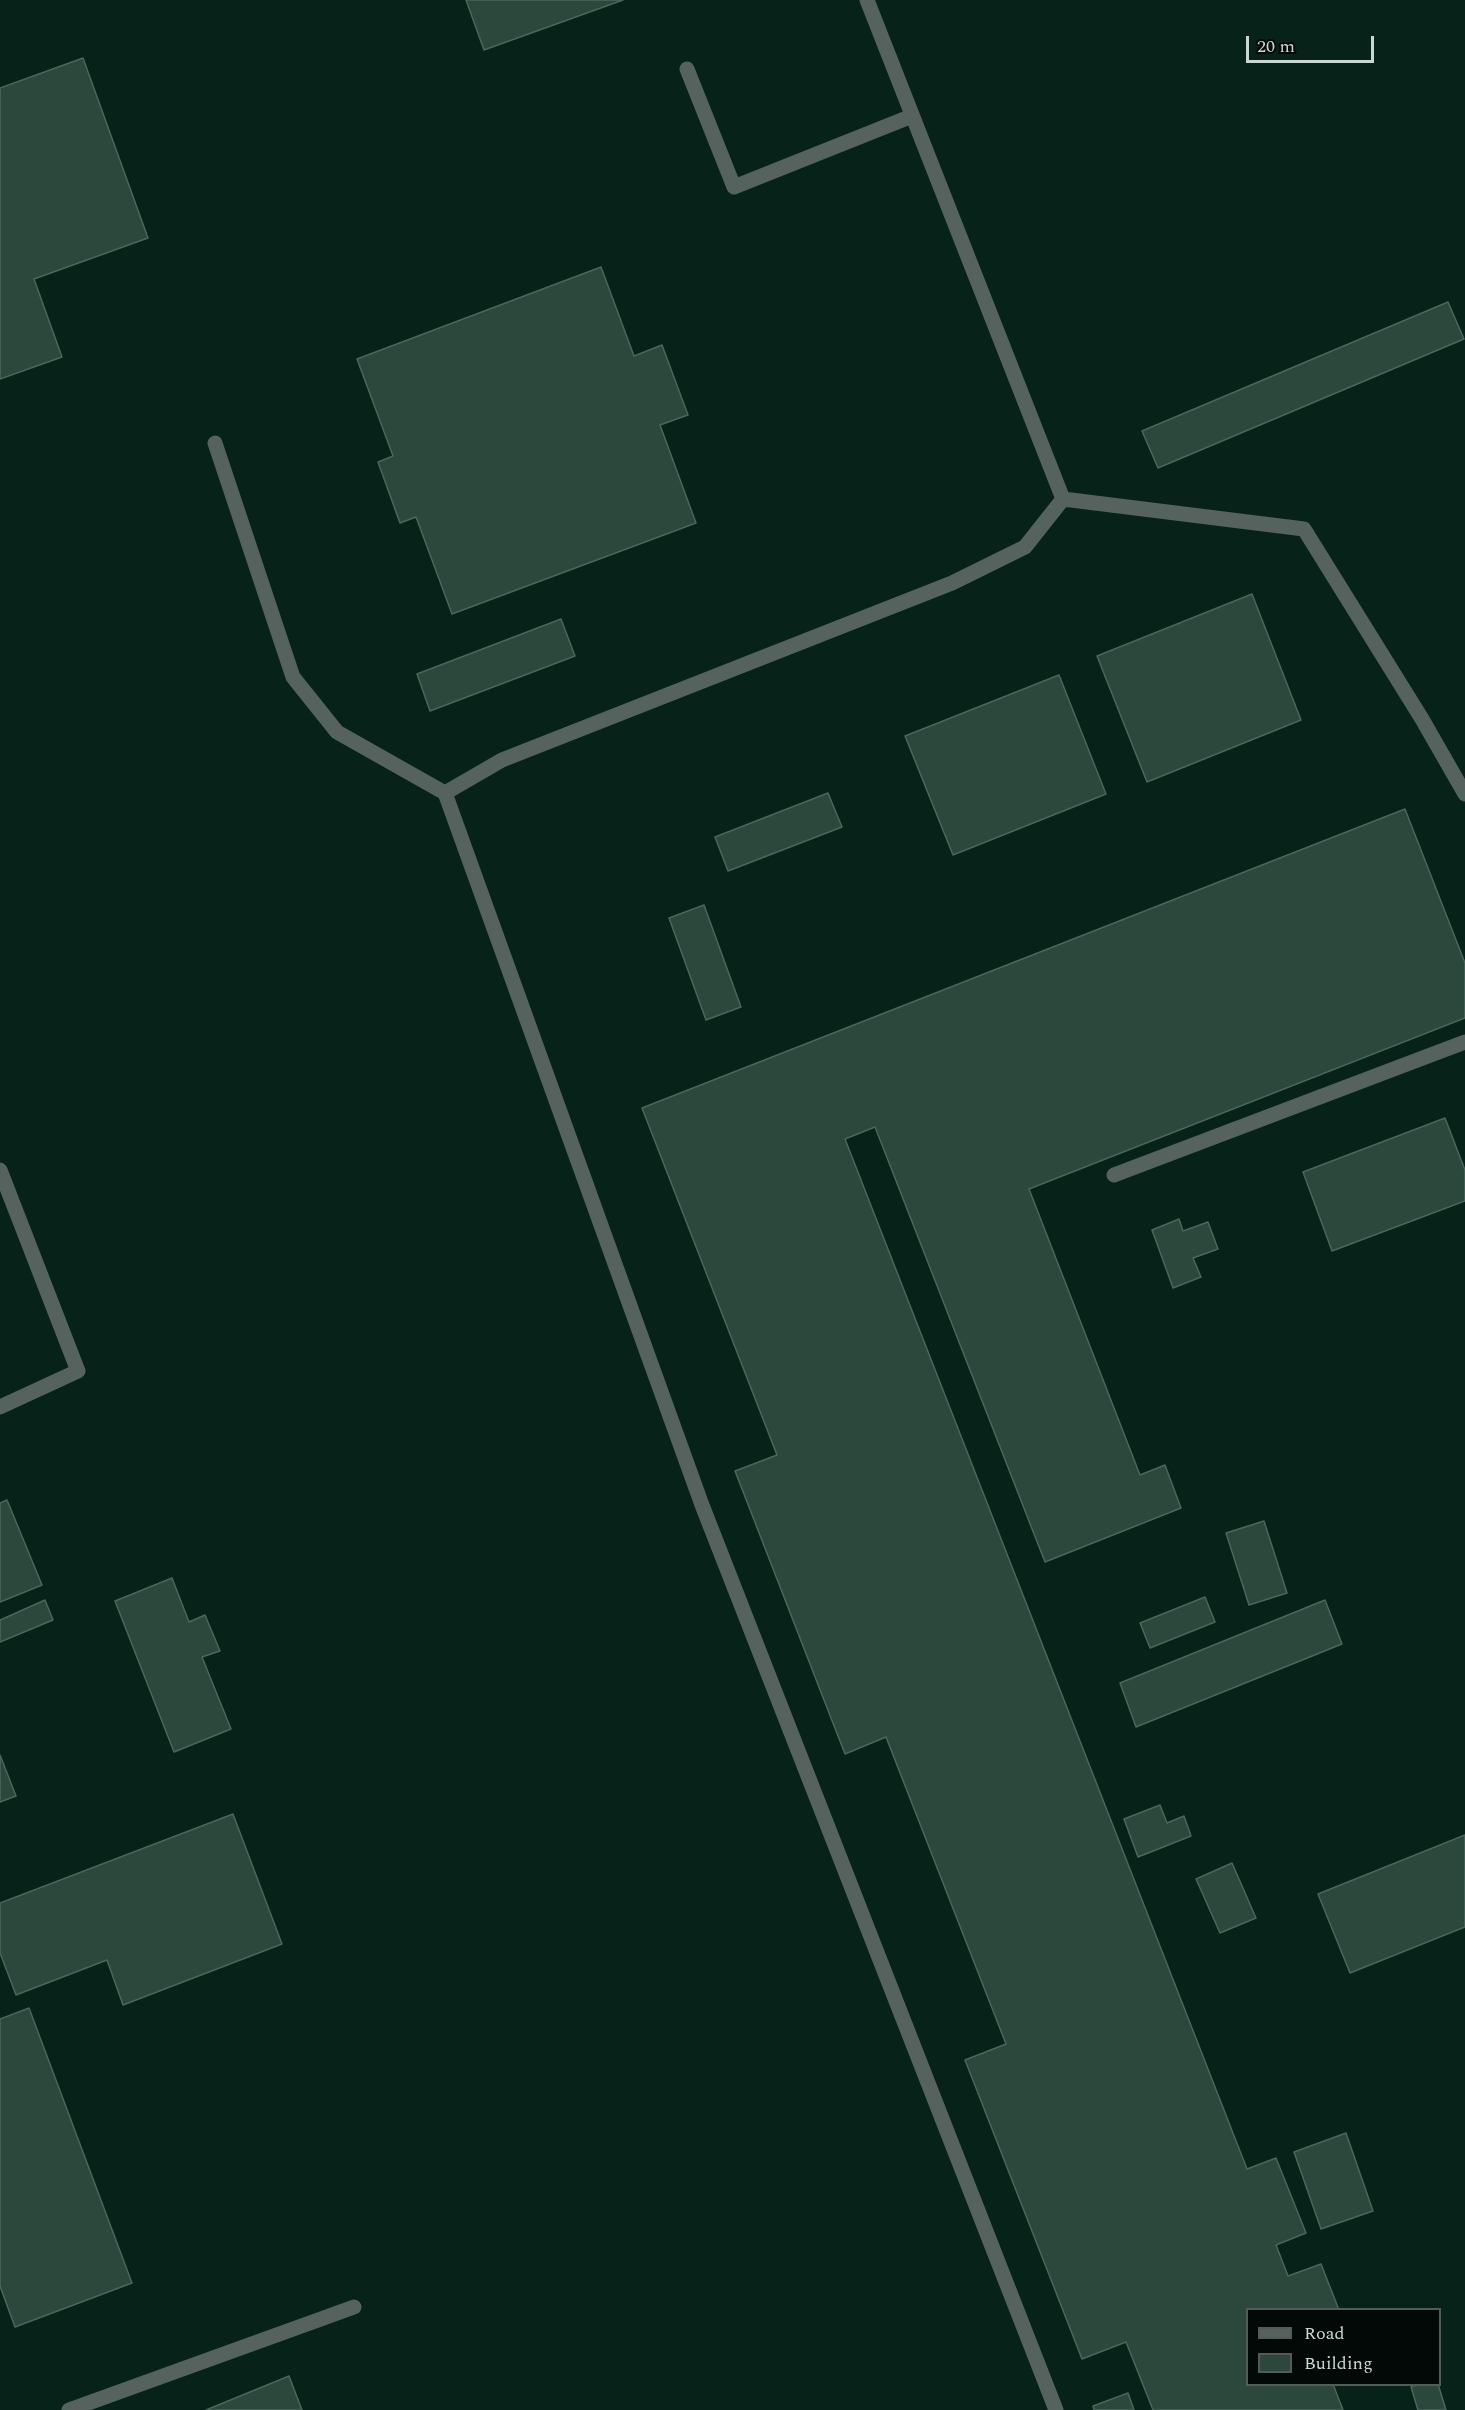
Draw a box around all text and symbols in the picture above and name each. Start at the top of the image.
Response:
scale bar [1249,24,1376,62]
text: 20 m [1257,33,1295,60]
legend [1246,2308,1441,2386]
text: Road [1304,2320,1345,2347]
text: Building [1304,2350,1373,2377]

